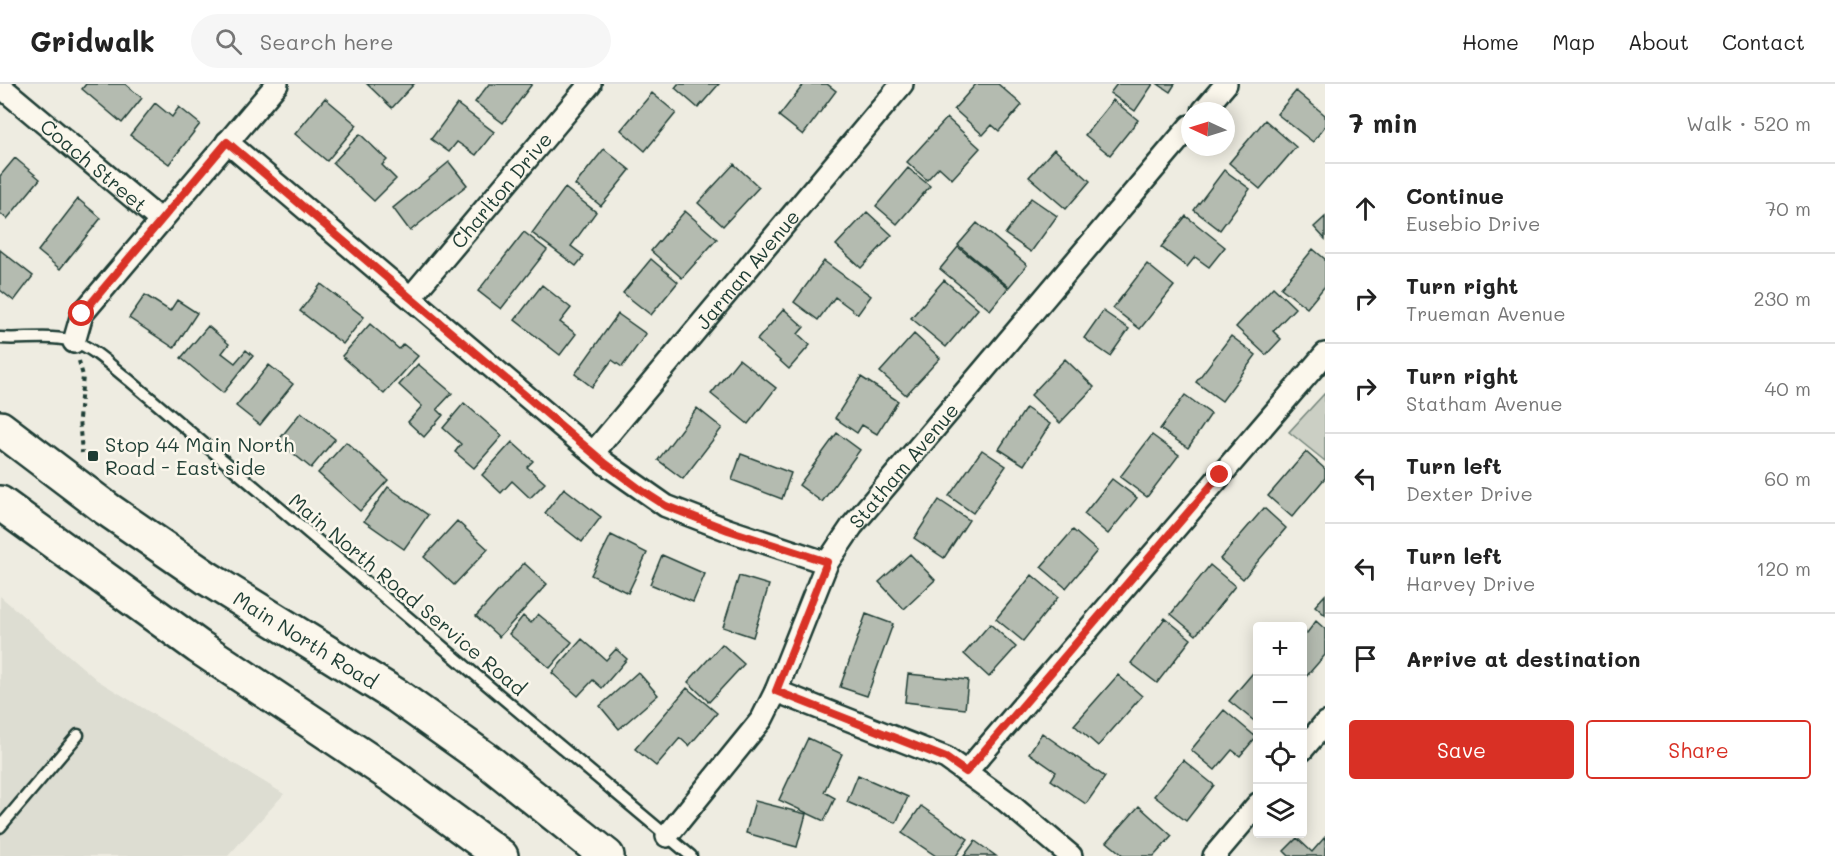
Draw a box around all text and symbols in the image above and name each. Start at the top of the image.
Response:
search box [191,14,611,68]
text: Gridwalk [30,23,155,59]
icon: search [212,25,245,58]
text: Search here [260,27,394,56]
text: Home [1462,28,1519,55]
text: Map [1552,28,1595,55]
text: About [1628,28,1689,55]
text: Contact [1722,28,1805,55]
north arrow [1181,102,1235,156]
text: 7 min [1349,106,1417,140]
text: Walk · 520 m [1686,110,1811,136]
street label: Coach Street [35,113,153,217]
street label: Charlton Drive [445,126,557,253]
text: Continue [1406,181,1504,210]
icon: ahead [1349,192,1382,225]
text: 70 m [1765,195,1811,221]
street label: Jarman Avenue [689,204,805,334]
text: Eusebio Drive [1406,210,1540,236]
text: Turn right [1406,271,1518,300]
icon: right [1349,282,1382,315]
text: 230 m [1753,285,1811,311]
route start [68,300,94,326]
text: Trueman Avenue [1406,300,1566,326]
text: Turn right [1406,361,1518,390]
icon: right [1349,372,1382,405]
text: 40 m [1765,375,1811,401]
text: Statham Avenue [1406,390,1563,416]
street label: Statham Avenue [843,397,964,533]
place label: Stop 44 Main North Road - East side [105,431,294,480]
marker: Stop 44 Main North Road - East side [86,449,100,463]
text: Turn left [1406,451,1502,480]
route end [1206,461,1232,487]
icon: left [1349,462,1382,495]
text: 60 m [1764,465,1811,491]
text: Dexter Drive [1406,480,1533,506]
street label: Main North Road Service Road [285,488,531,700]
text: Turn left [1406,541,1502,570]
icon: left [1349,552,1382,585]
text: 120 m [1756,555,1811,581]
text: Harvey Drive [1406,570,1535,596]
street label: Main North Road [229,585,381,693]
map controls [1253,622,1307,838]
button: + [1253,622,1307,676]
icon: arrive [1349,642,1382,675]
text: Arrive at destination [1406,644,1641,673]
button: − [1253,676,1307,730]
button: Save [1349,720,1574,779]
button: Share [1586,720,1811,779]
button: locate [1253,730,1307,784]
button: layers [1253,784,1307,838]

